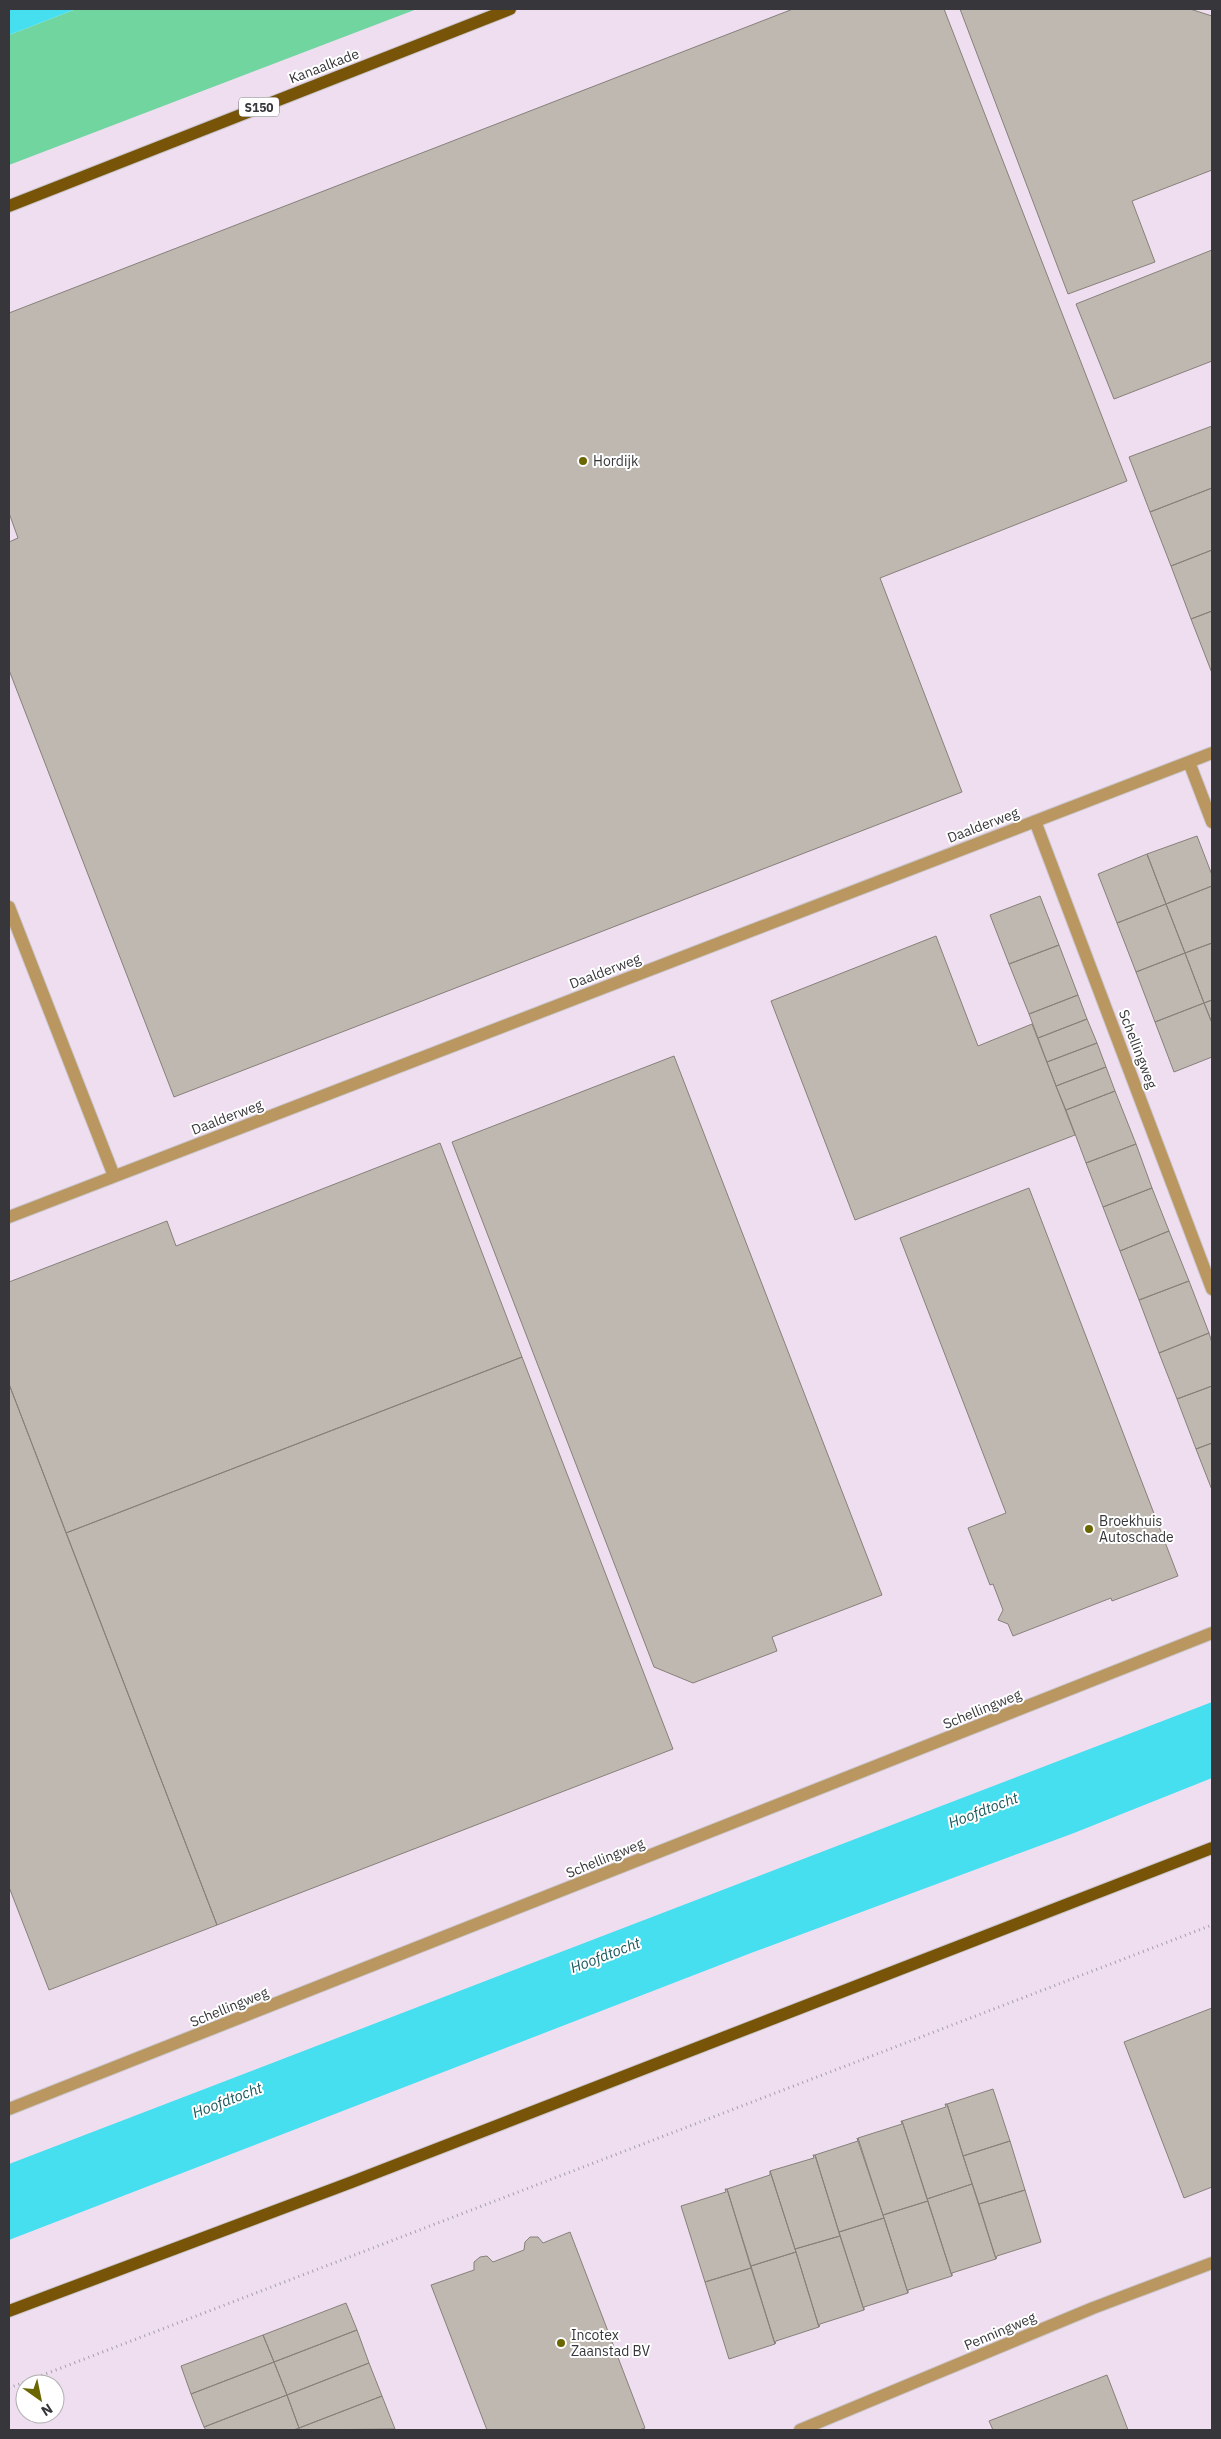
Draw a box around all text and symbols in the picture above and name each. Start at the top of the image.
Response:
street label: Kanaalkade [286,44,362,88]
road number: S150 [239,98,279,116]
place label: Hordijk [593,452,639,470]
marker: Hordijk [577,455,589,467]
street label: Daalderweg [945,803,1022,847]
street label: Daalderweg [567,949,644,993]
street label: Schellingweg [1115,1007,1161,1092]
street label: Daalderweg [189,1095,266,1139]
place label: Broekhuis Autoschade [1099,1512,1174,1546]
marker: Broekhuis Autoschade [1083,1523,1095,1535]
street label: Schellingweg [940,1685,1024,1733]
water label: Hoofdtocht [945,1788,1022,1832]
street label: Schellingweg [563,1834,647,1882]
water label: Hoofdtocht [567,1933,644,1977]
street label: Schellingweg [187,1983,271,2031]
water label: Hoofdtocht [189,2078,266,2122]
street label: Penningweg [961,2308,1039,2354]
place label: Incotex Zaanstad BV [571,2326,650,2360]
marker: Incotex Zaanstad BV [555,2337,567,2349]
north arrow [15,2374,65,2424]
text: N [38,2400,56,2420]

